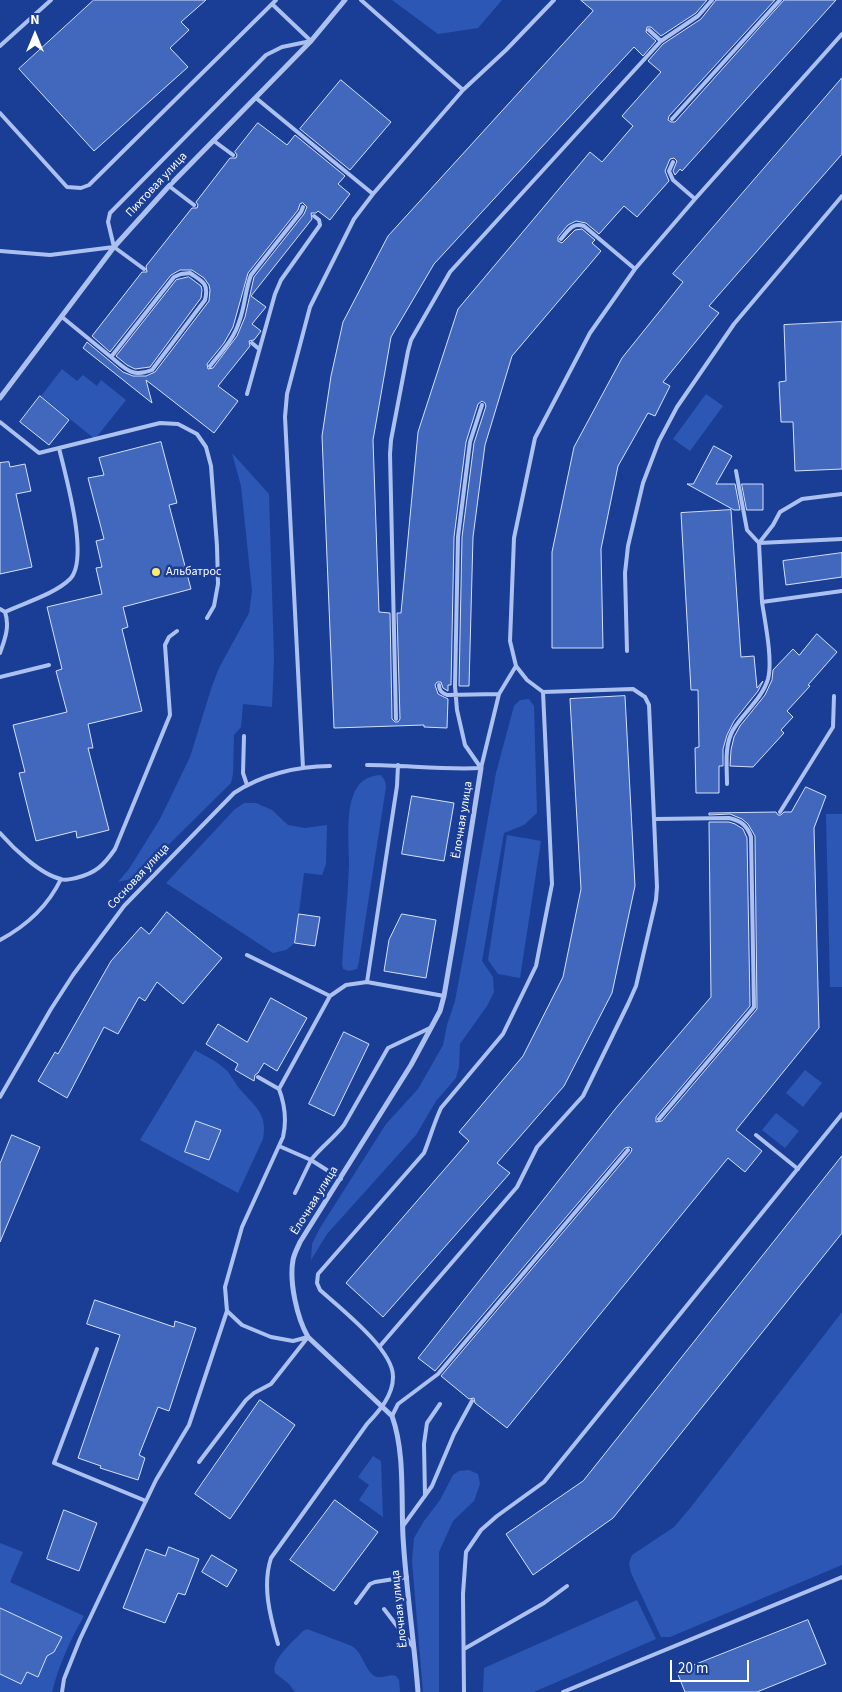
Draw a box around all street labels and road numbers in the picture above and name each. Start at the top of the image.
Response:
street label: Пихтовая улица [123,150,191,220]
street label: Ёлочная улица [450,780,476,860]
street label: Сосновая улица [105,841,173,913]
street label: Ёлочная улица [288,1164,342,1238]
street label: Ёлочная улица [389,1569,411,1649]

